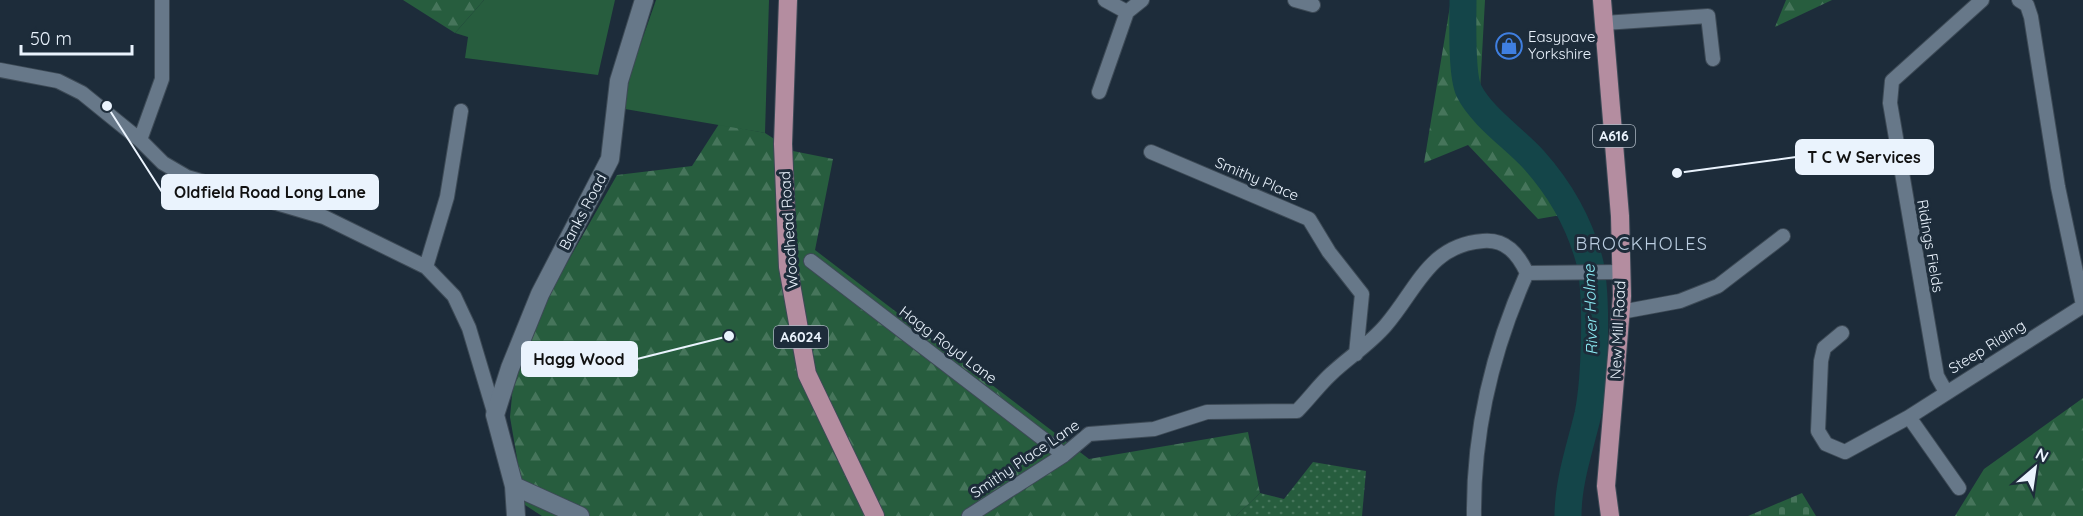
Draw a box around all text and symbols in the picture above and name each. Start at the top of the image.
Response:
scale bar [21,18,132,56]
text: 50 m [30,27,72,50]
place label: Easypave Yorkshire [1528,27,1596,63]
shop icon: Easypave Yorkshire [1494,31,1524,61]
road number: A616 [1593,125,1635,147]
callout: T C W Services [1796,140,1933,174]
text: T C W Services [1807,147,1921,167]
street label: Smithy Place [1212,152,1302,205]
street label: Banks Road [554,170,611,253]
street label: Woodhead Road [775,171,802,290]
callout: Oldfield Road Long Lane [162,175,378,209]
text: Oldfield Road Long Lane [174,182,366,202]
street label: Ridings Fields [1913,198,1948,294]
district label: BROCKHOLES [1576,232,1708,255]
water label: River Holme [1578,263,1602,356]
street label: New Mill Road [1605,280,1630,380]
street label: Hagg Royd Lane [896,302,1001,388]
street label: Steep Riding [1945,315,2029,378]
road number: A6024 [774,326,828,348]
callout: Hagg Wood [522,342,637,376]
text: Hagg Wood [533,349,625,369]
street label: Smithy Place Lane [967,415,1083,502]
north arrow [2005,438,2065,498]
text: N [2032,443,2052,466]

